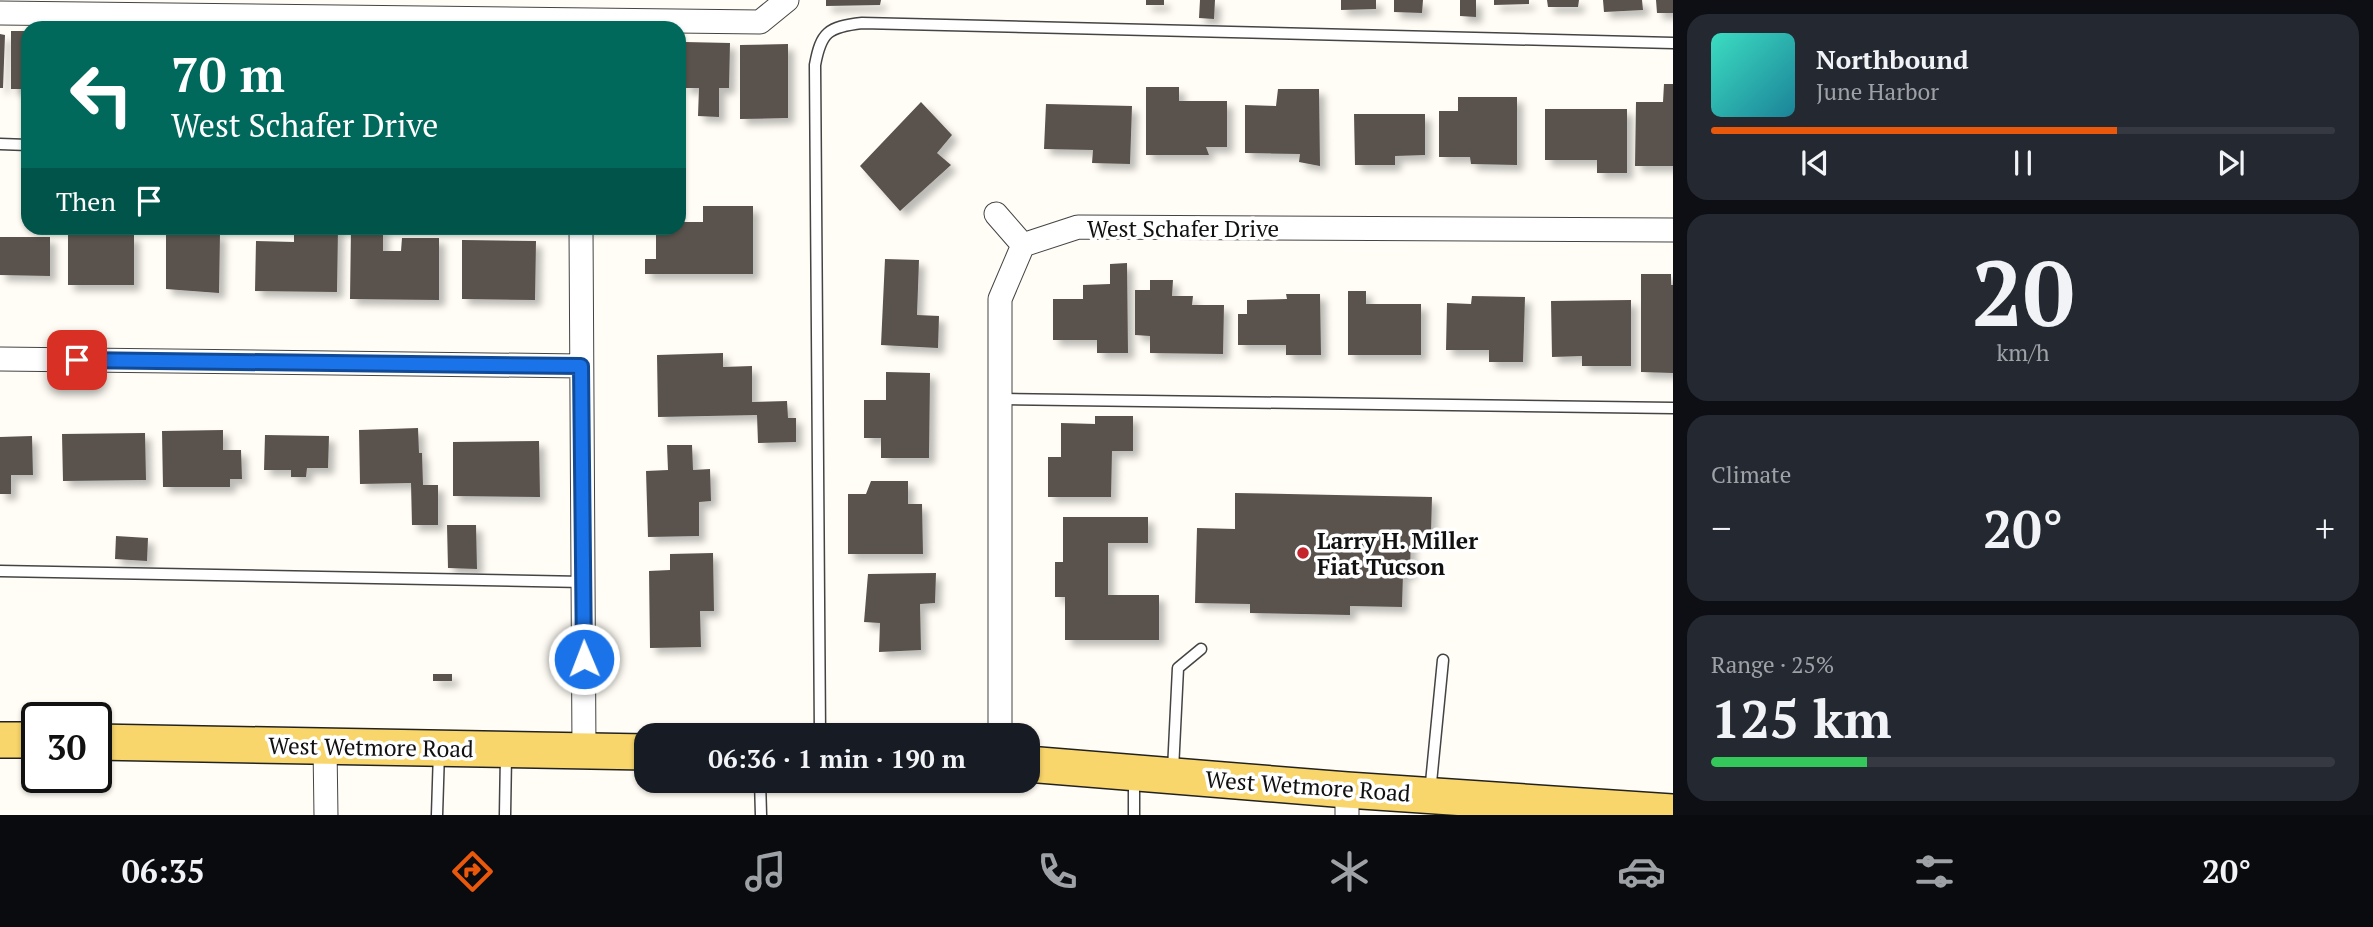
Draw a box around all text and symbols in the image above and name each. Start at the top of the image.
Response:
text: 70 m [171,41,285,106]
text: Northbound [1816,42,1969,76]
icon: left [56,49,147,140]
text: June Harbor [1816,76,1939,107]
text: West Schafer Drive [171,104,438,146]
icon: previous [1796,144,1834,182]
icon: pause [2004,144,2042,182]
icon: next [2212,144,2250,182]
icon: arrive [130,182,168,220]
text: Then [56,184,116,218]
street label: West Schafer Drive [1087,213,1279,244]
text: 20 [1972,231,2074,352]
pin [47,330,107,390]
text: km/h [1996,337,2050,368]
icon: arrive [58,341,96,379]
text: Climate [1711,459,1791,490]
text: 20° [1983,494,2063,563]
text: − [1711,503,1731,553]
text: + [2315,503,2335,553]
place label: Larry H. Miller Fiat Tucson [1317,525,1478,582]
marker: Larry H. Miller Fiat Tucson [1295,545,1311,561]
position arrow [547,622,621,696]
text: Range · 25% [1711,649,1834,680]
text: 125 km [1711,684,1892,753]
speed limit sign: 30 [21,702,112,793]
street label: West Wetmore Road [268,730,474,764]
text: 06:36 · 1 min · 190 m [708,741,966,775]
street label: West Wetmore Road [1204,763,1412,809]
icon: directions [448,847,497,896]
icon: music [741,847,790,896]
icon: phone [1033,847,1082,896]
icon: climate [1325,847,1374,896]
icon: car [1617,847,1666,896]
icon: filters [1910,847,1959,896]
text: 06:35 [122,850,205,892]
text: 20° [2202,850,2251,892]

